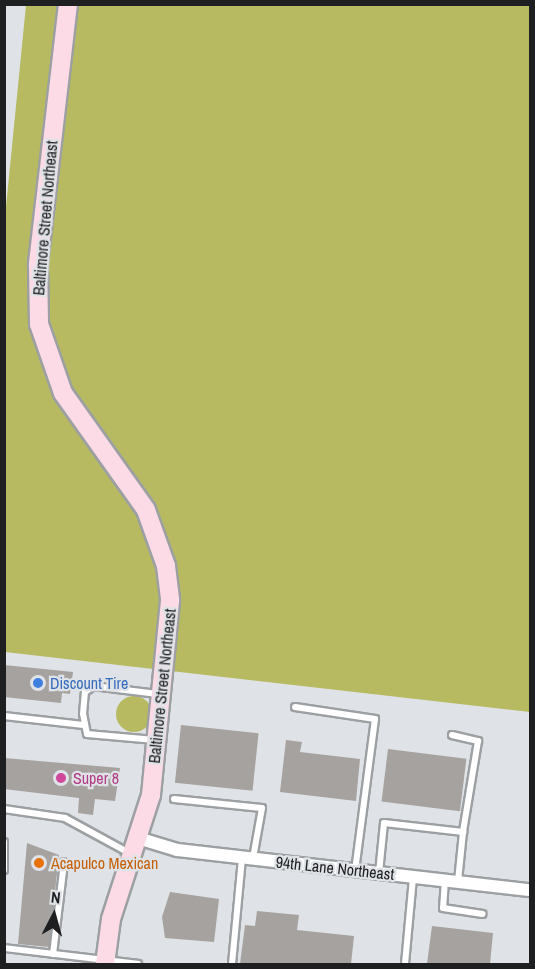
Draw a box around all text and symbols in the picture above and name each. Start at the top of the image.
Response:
street label: Baltimore Street Northeast [29,140,61,296]
street label: Baltimore Street Northeast [144,608,180,764]
place label: Discount Tire [50,673,128,693]
marker: Discount Tire [31,676,45,690]
place label: Super 8 [73,768,119,788]
marker: Super 8 [54,771,68,785]
street label: 94th Lane Northeast [275,852,395,884]
place label: Acapulco Mexican [51,853,158,873]
marker: Acapulco Mexican [32,856,46,870]
north arrow [24,885,84,945]
text: N [50,886,62,909]

